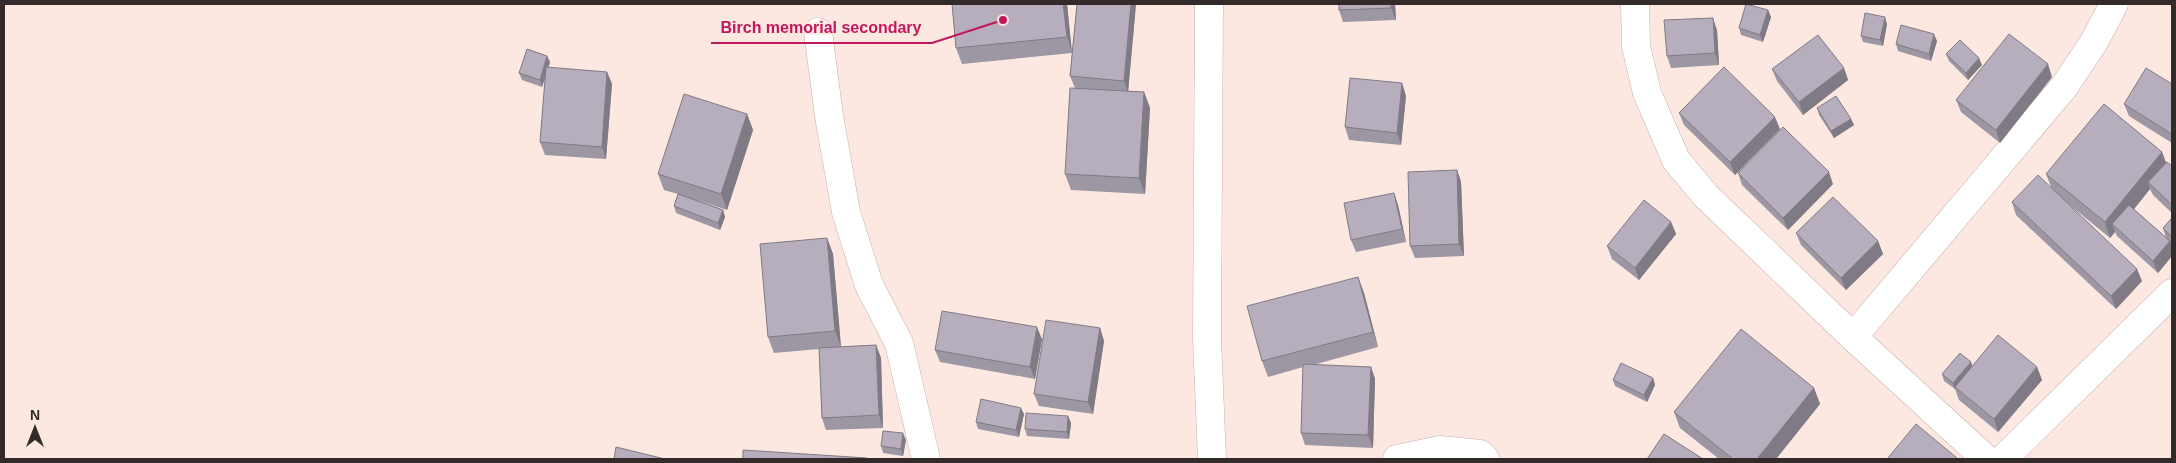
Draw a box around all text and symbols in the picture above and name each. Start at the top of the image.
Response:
callout: Birch memorial secondary [711,12,932,43]
text: Birch memorial secondary [721,19,922,36]
north arrow [10,403,60,453]
text: N [30,407,40,423]

